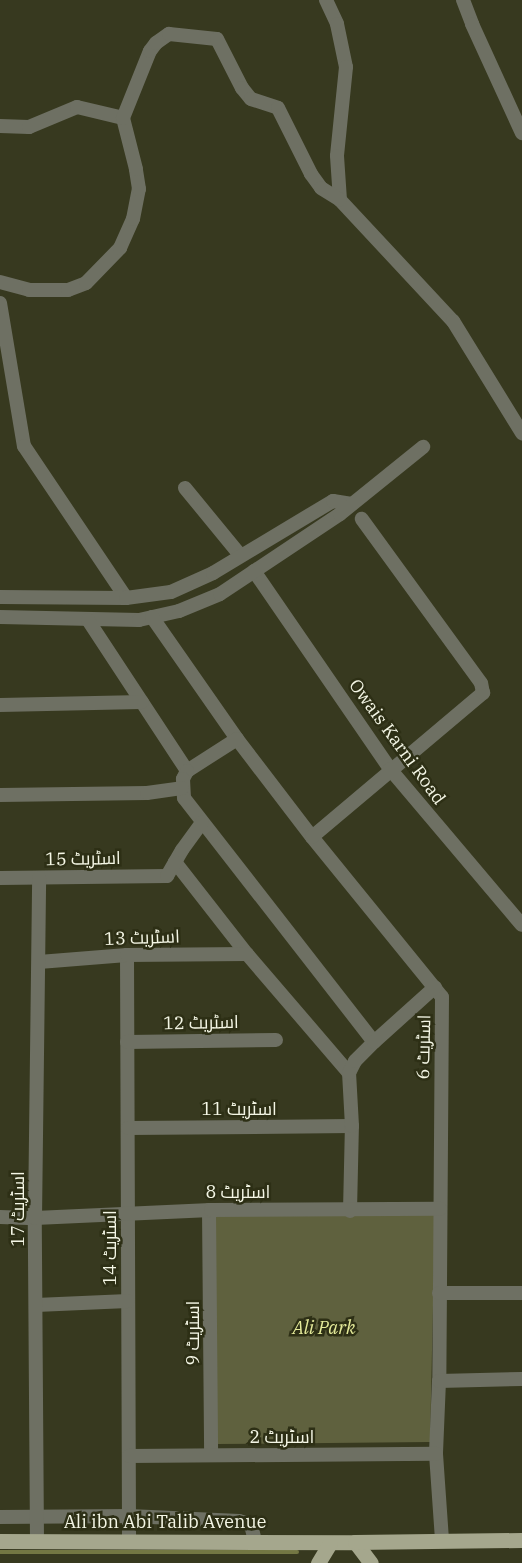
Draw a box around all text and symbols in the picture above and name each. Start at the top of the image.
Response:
street label: Owais Karni Road [344,675,450,809]
street label: اسٹریٹ 15 [45,848,121,870]
street label: اسٹریٹ 13 [104,926,180,950]
street label: اسٹریٹ 12 [163,1012,239,1034]
street label: اسٹریٹ 6 [413,1014,435,1080]
street label: اسٹریٹ 11 [201,1098,277,1120]
street label: اسٹریٹ 17 [7,1171,29,1247]
street label: اسٹریٹ 8 [206,1181,270,1203]
street label: اسٹریٹ 14 [99,1210,121,1286]
street label: اسٹریٹ 9 [182,1301,204,1365]
park label: Ali Park [292,1317,356,1339]
street label: اسٹریٹ 2 [250,1426,314,1448]
street label: Ali ibn Abi Talib Avenue [64,1511,266,1533]

